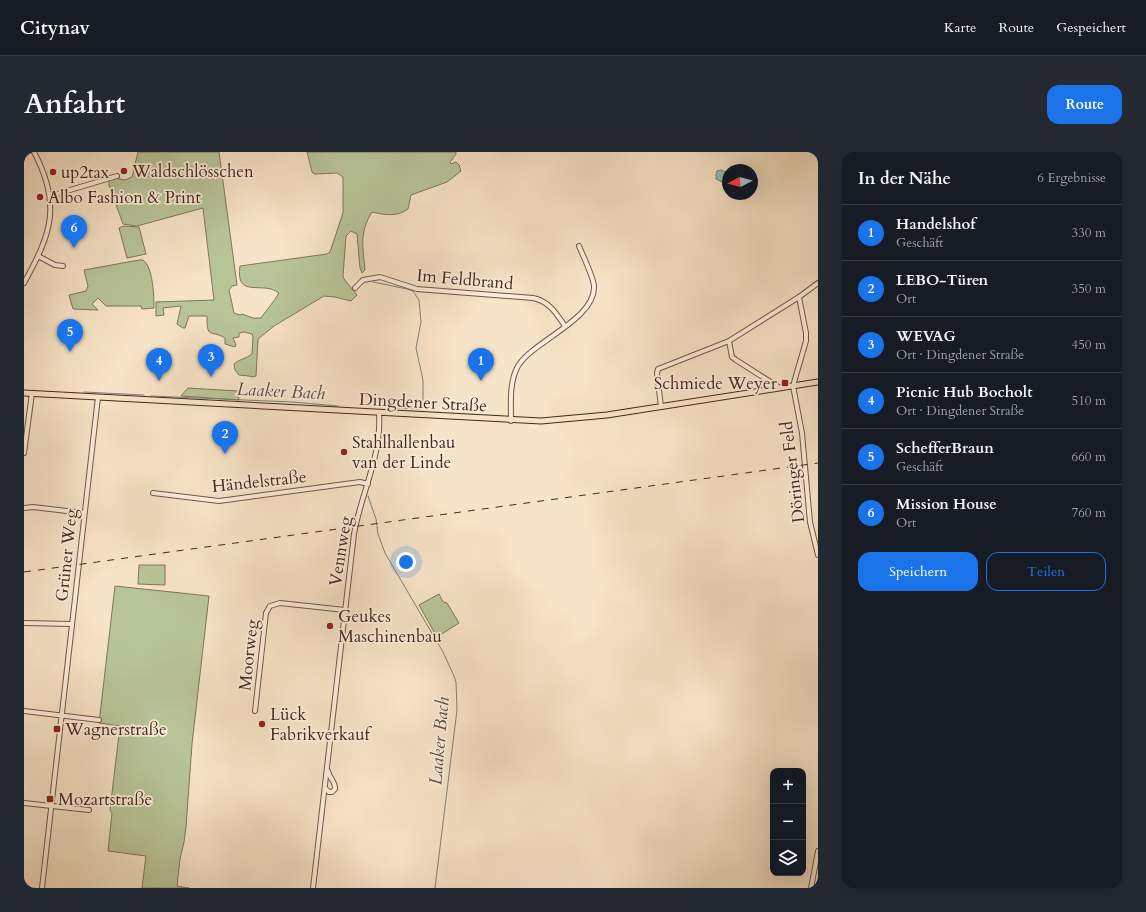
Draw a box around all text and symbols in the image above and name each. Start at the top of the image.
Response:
text: Citynav [20,15,90,41]
text: Karte [944,18,976,37]
text: Route [998,18,1034,37]
text: Gespeichert [1056,18,1126,37]
text: Anfahrt [24,85,125,123]
button: Route [1047,85,1122,124]
place label: Waldschlösschen [131,160,254,183]
place label: up2tax [61,161,110,184]
north arrow [722,164,758,200]
marker: Waldschlösschen [119,166,129,176]
marker: up2tax [48,167,58,177]
text: In der Nähe [858,167,951,190]
text: 6 Ergebnisse [1037,169,1106,187]
place label: Albo Fashion & Print [48,186,201,209]
marker: Albo Fashion & Print [35,192,45,202]
text: Handelshof [896,214,975,234]
pin: 6 [61,215,87,248]
text: 1 [868,224,874,242]
text: 330 m [1072,224,1106,242]
text: Geschäft [896,234,943,252]
street label: Im Feldbrand [416,264,514,295]
text: LEBO-Türen [896,270,988,290]
text: 2 [868,280,874,298]
text: 350 m [1072,280,1106,298]
text: Ort [896,290,916,308]
pin: 5 [57,319,83,352]
text: WEVAG [896,326,956,346]
text: 3 [868,336,874,354]
text: 450 m [1072,336,1106,354]
pin: 3 [198,344,224,377]
text: Ort · Dingdener Straße [896,346,1024,364]
pin: 4 [146,348,172,381]
pin: 1 [468,348,494,381]
place label: Schmiede Weyer [654,372,778,395]
water label: Laaker Bach [236,377,326,406]
marker: Schmiede Weyer [780,378,790,388]
text: Picnic Hub Bocholt [896,382,1032,402]
street label: Dingdener Straße [358,388,487,417]
text: 4 [868,392,874,410]
text: 510 m [1072,392,1106,410]
text: Ort · Dingdener Straße [896,402,1024,420]
street label: Döringer Feld [775,420,810,524]
pin: 2 [212,421,238,454]
place label: Stahlhallenbau van der Linde [352,431,455,474]
text: SchefferBraun [896,438,994,458]
marker: Stahlhallenbau van der Linde [339,447,349,457]
text: 5 [868,448,874,466]
text: 660 m [1072,448,1106,466]
text: Geschäft [896,458,943,476]
street label: Händelstraße [211,465,307,498]
text: Mission House [896,494,997,514]
text: 6 [868,504,874,522]
text: 760 m [1072,504,1106,522]
street label: Grüner Weg [50,507,83,603]
street label: Vennweg [324,514,357,588]
text: Ort [896,514,916,532]
your location [396,552,416,572]
button: Speichern [858,552,978,591]
button: Teilen [986,552,1106,591]
place label: Geukes Maschinenbau [338,605,442,648]
street label: Moorweg [233,618,264,692]
marker: Geukes Maschinenbau [325,621,335,631]
water label: Laaker Bach [423,696,456,786]
place label: Lück Fabrikverkauf [270,703,373,746]
place label: Wagnerstraße [64,718,167,741]
marker: Lück Fabrikverkauf [257,719,267,729]
marker: Wagnerstraße [52,724,62,734]
map controls [770,768,806,876]
button: + [770,768,806,804]
place label: Mozartstraße [58,788,152,811]
marker: Mozartstraße [45,794,55,804]
button: − [770,804,806,840]
button: layers [770,840,806,876]

